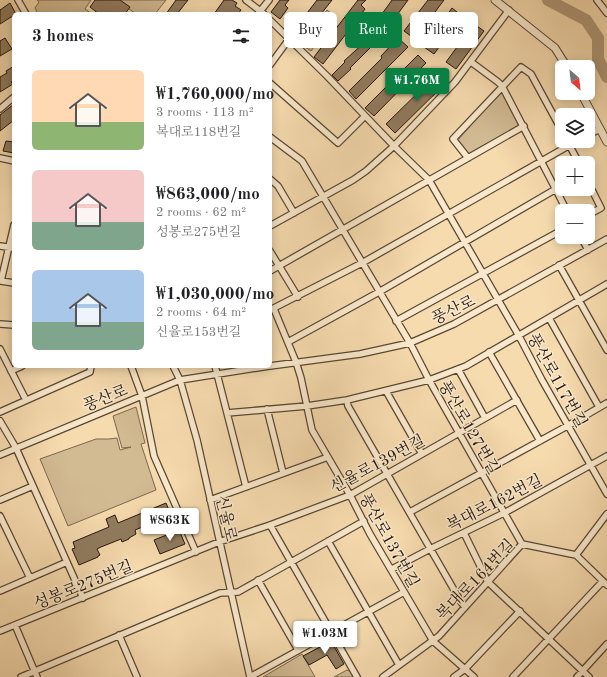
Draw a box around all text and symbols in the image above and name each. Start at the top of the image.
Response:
chip: Buy [284,12,337,48]
chip: Rent [345,12,402,48]
chip: Filters [410,12,478,48]
icon: filters [230,25,252,47]
text: 3 homes [32,28,94,45]
north arrow [555,60,595,100]
map controls [555,60,595,244]
pin: ₩1.76M [384,68,450,102]
text: ₩1.76M [394,74,440,87]
icon: home [64,86,112,134]
text: ₩1,760,000/mo [156,86,274,103]
text: 3 rooms · 113 m² [156,106,254,119]
button: layers [555,108,595,148]
text: 복대로118번길 [156,126,241,139]
button: + [555,156,595,196]
icon: home [64,186,112,234]
text: ₩863,000/mo [156,186,260,203]
button: − [555,204,595,244]
text: 2 rooms · 62 m² [156,206,246,219]
text: 성봉로275번길 [156,226,241,239]
icon: home [64,286,112,334]
text: ₩1,030,000/mo [156,286,274,303]
street label: 풍산로 [429,291,479,328]
text: 2 rooms · 64 m² [156,306,246,319]
text: 신율로153번길 [156,326,241,339]
street label: 풍산로117번길 [524,330,590,431]
street label: 풍산로127번길 [435,377,503,478]
street label: 풍산로 [81,381,131,415]
street label: 신율로139번길 [327,432,428,497]
street label: 복대로162번길 [444,471,545,535]
street label: 풍산로137번길 [356,490,422,591]
street label: 신율로 [212,494,239,543]
pin: ₩863K [142,508,198,542]
text: ₩863K [150,514,190,527]
street label: 복대로164번길 [433,536,519,624]
street label: 성봉로275번길 [31,557,135,613]
pin: ₩1.03M [292,621,358,655]
text: ₩1.03M [302,627,348,640]

